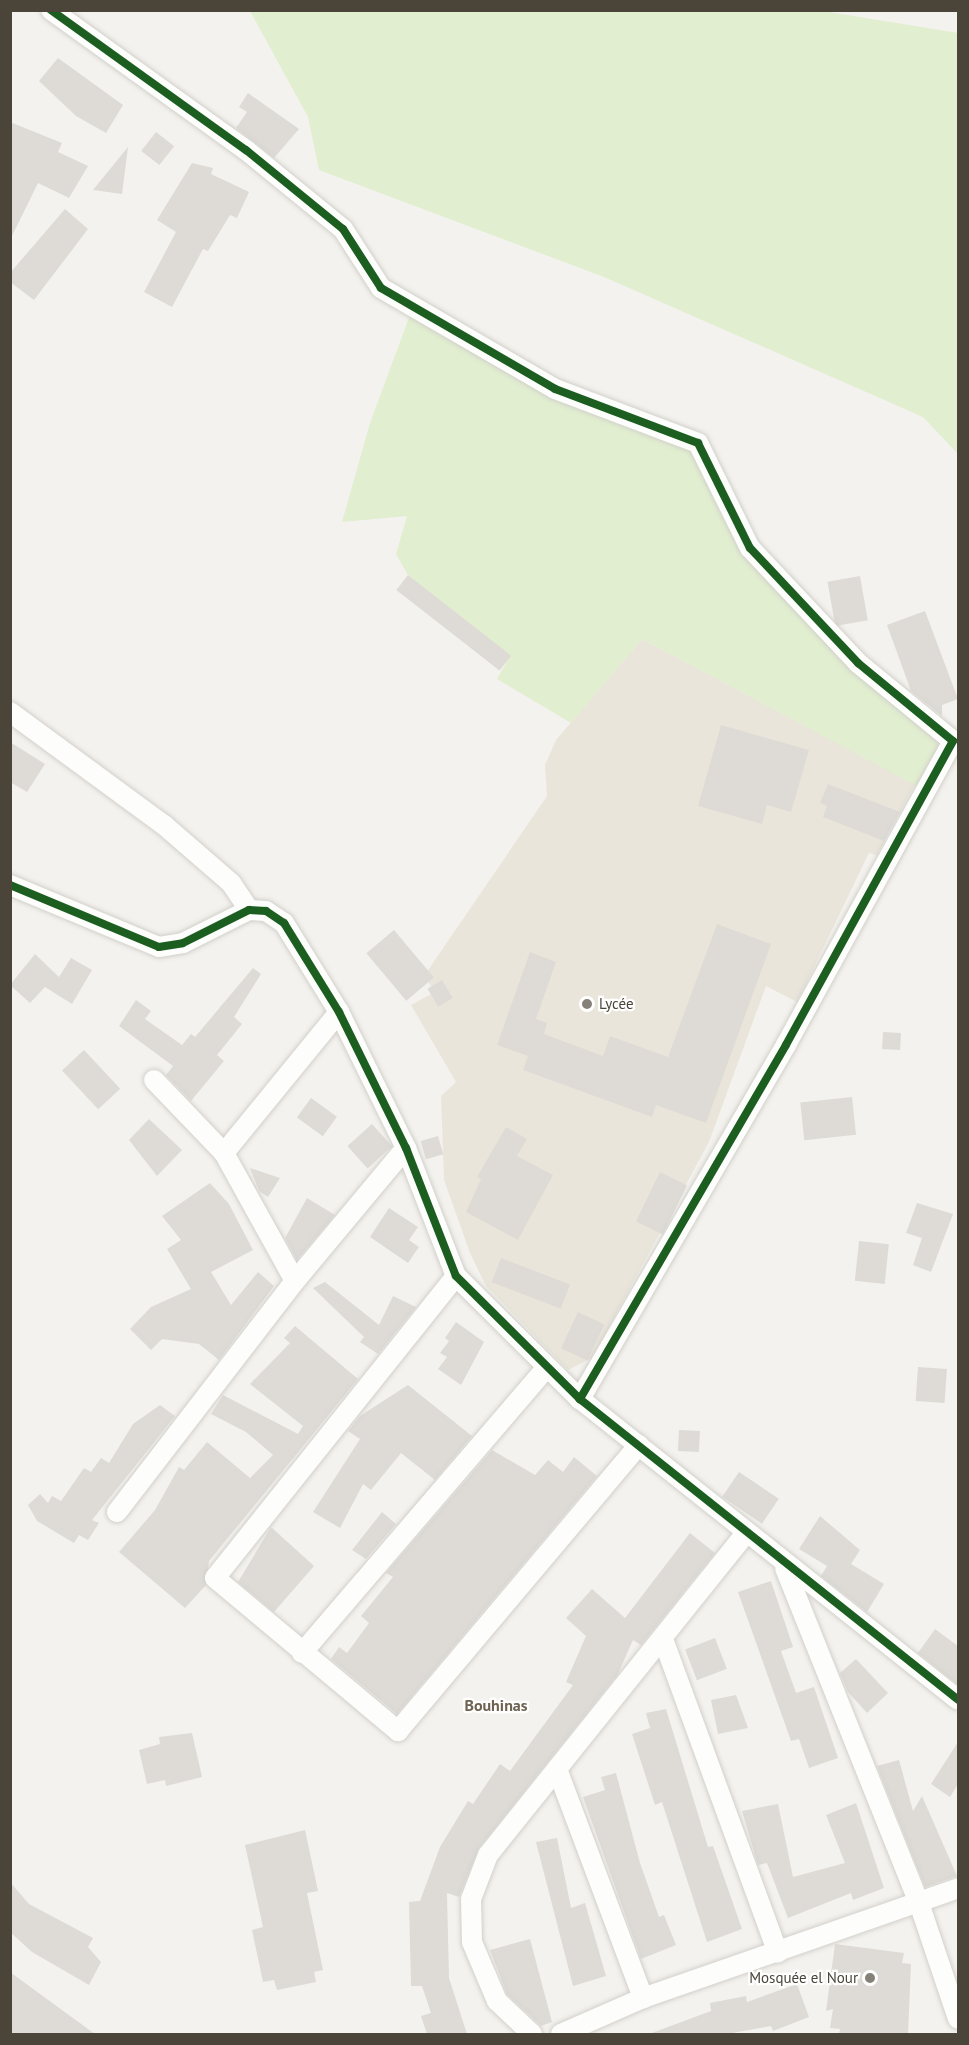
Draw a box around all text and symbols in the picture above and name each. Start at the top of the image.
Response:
place label: Lycée [599,995,634,1013]
marker: Lycée [580,997,594,1011]
district label: Bouhinas [464,1695,528,1715]
place label: Mosquée el Nour [749,1969,858,1987]
marker: Mosquée el Nour [863,1971,877,1985]

